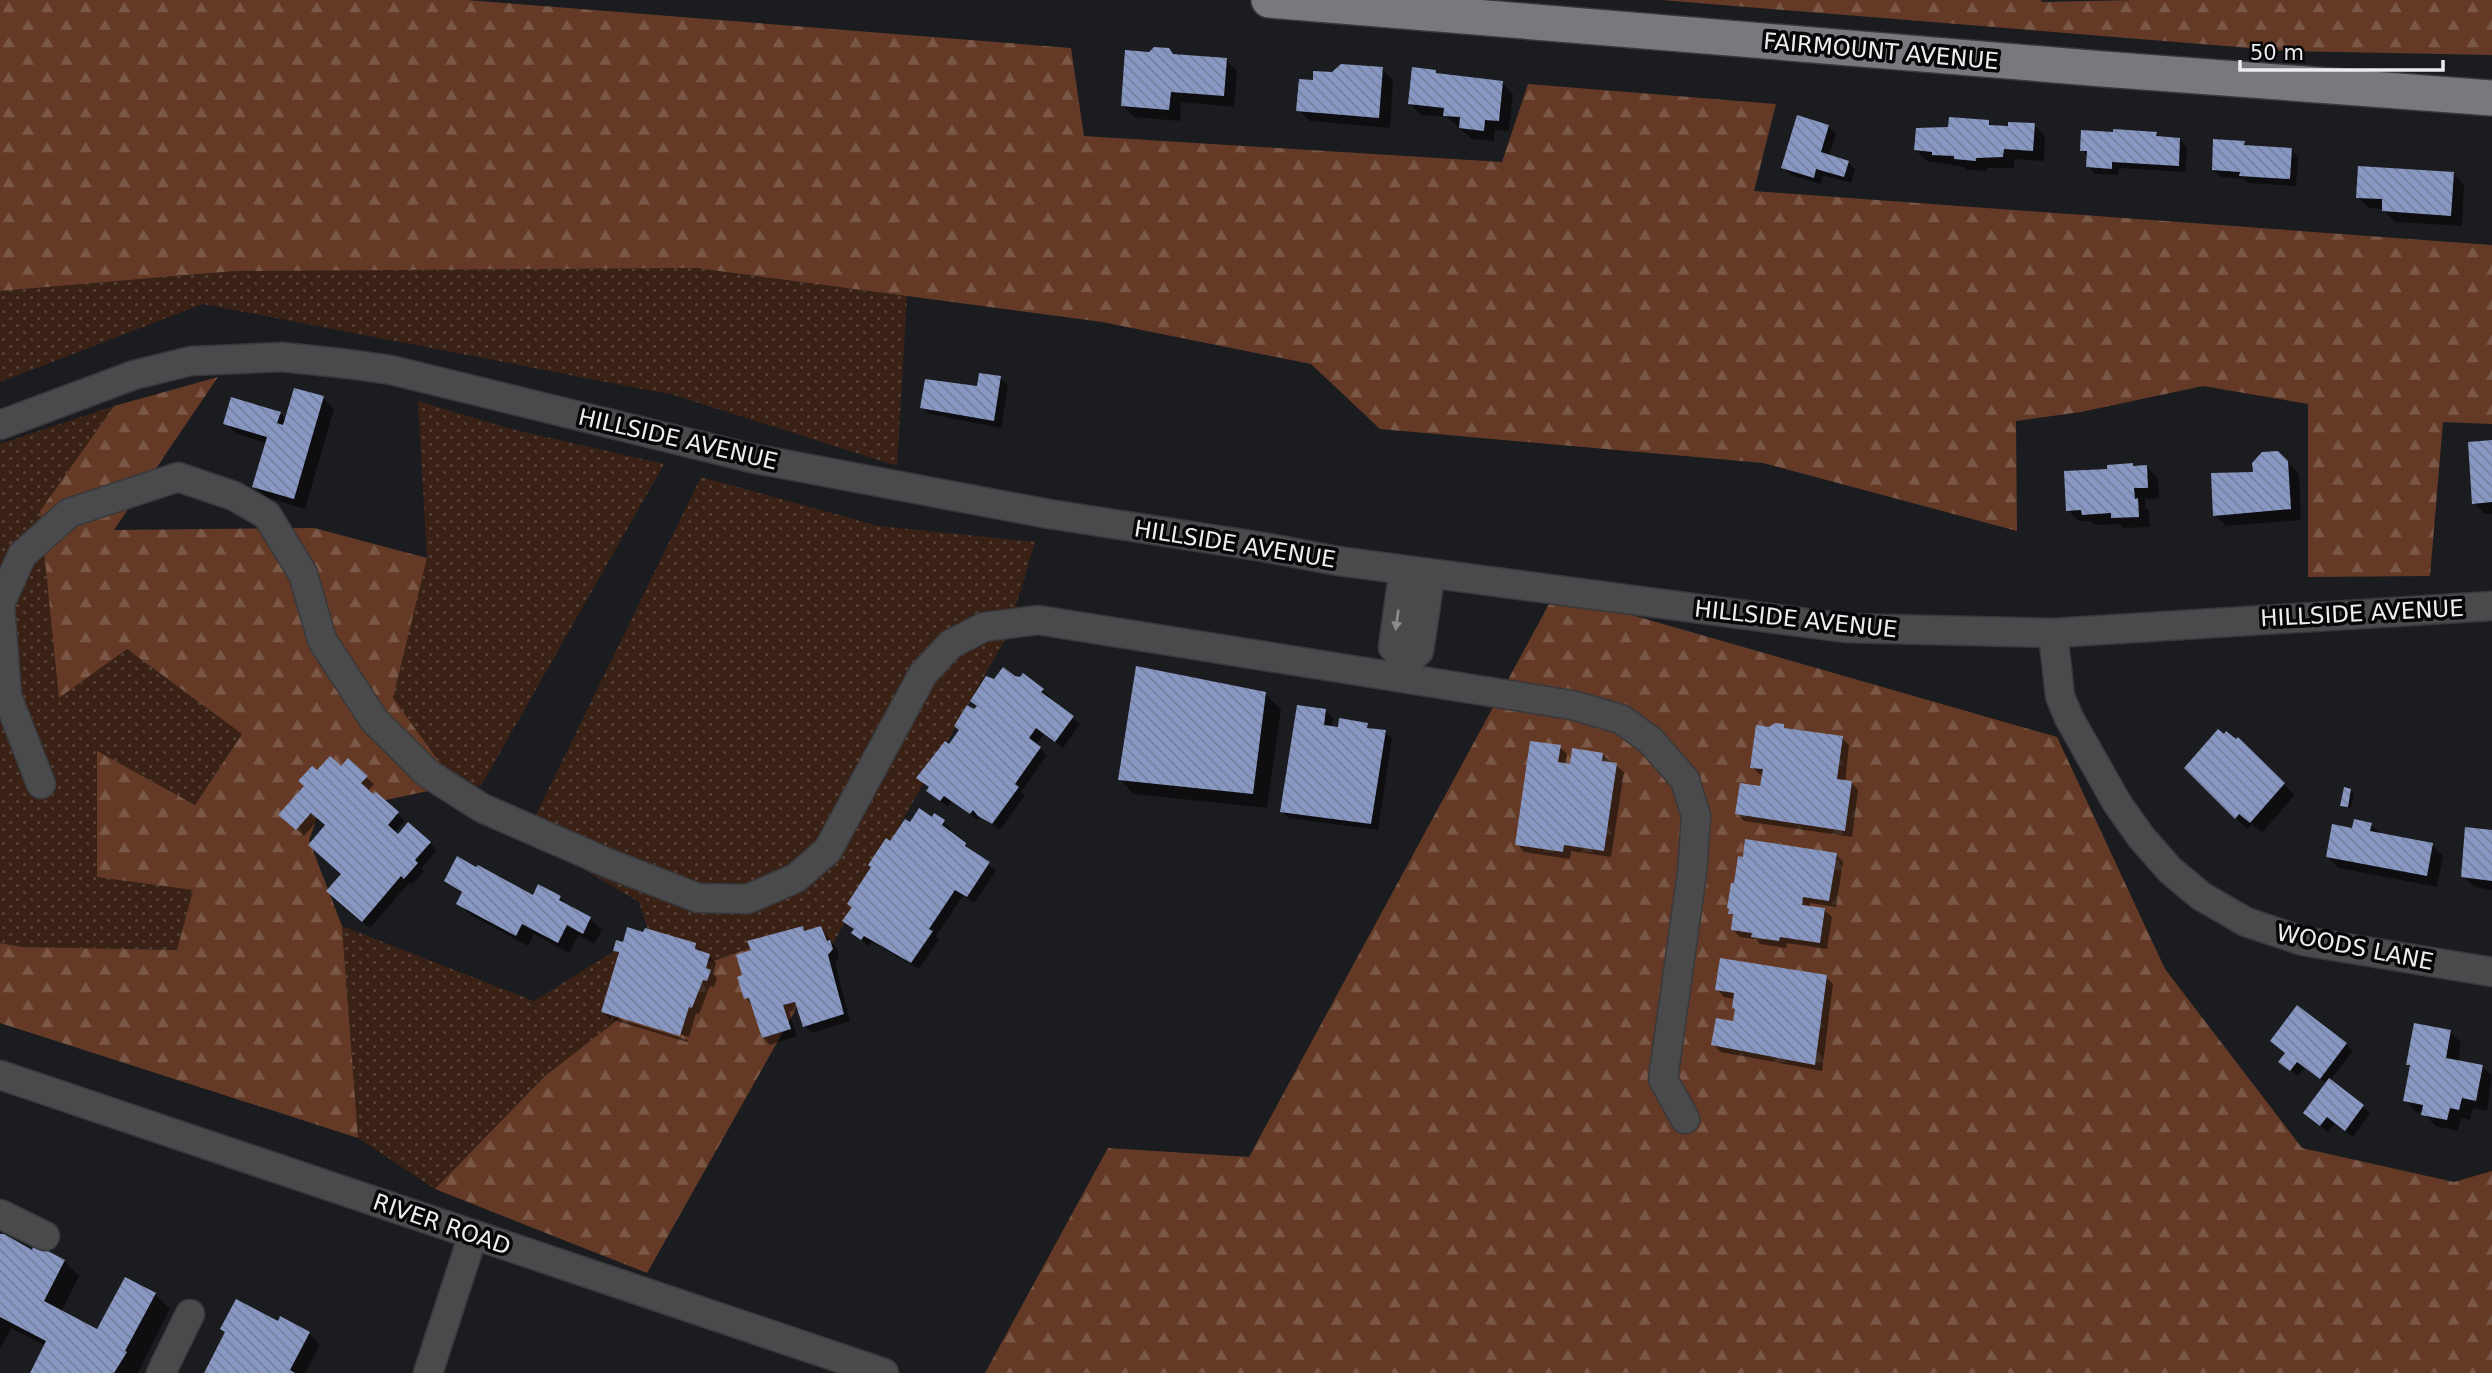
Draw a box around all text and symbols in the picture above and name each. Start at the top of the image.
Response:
street label: FAIRMOUNT AVENUE [1762,28,2000,74]
scale bar [2240,28,2443,72]
text: 50 m [2250,41,2304,65]
street label: HILLSIDE AVENUE [576,403,780,475]
street label: HILLSIDE AVENUE [1132,515,1338,573]
street label: HILLSIDE AVENUE [1693,595,1899,643]
street label: HILLSIDE AVENUE [2260,595,2464,631]
one-way arrow [1392,609,1403,631]
street label: WOODS LANE [2274,919,2436,975]
street label: RIVER ROAD [370,1188,514,1260]

